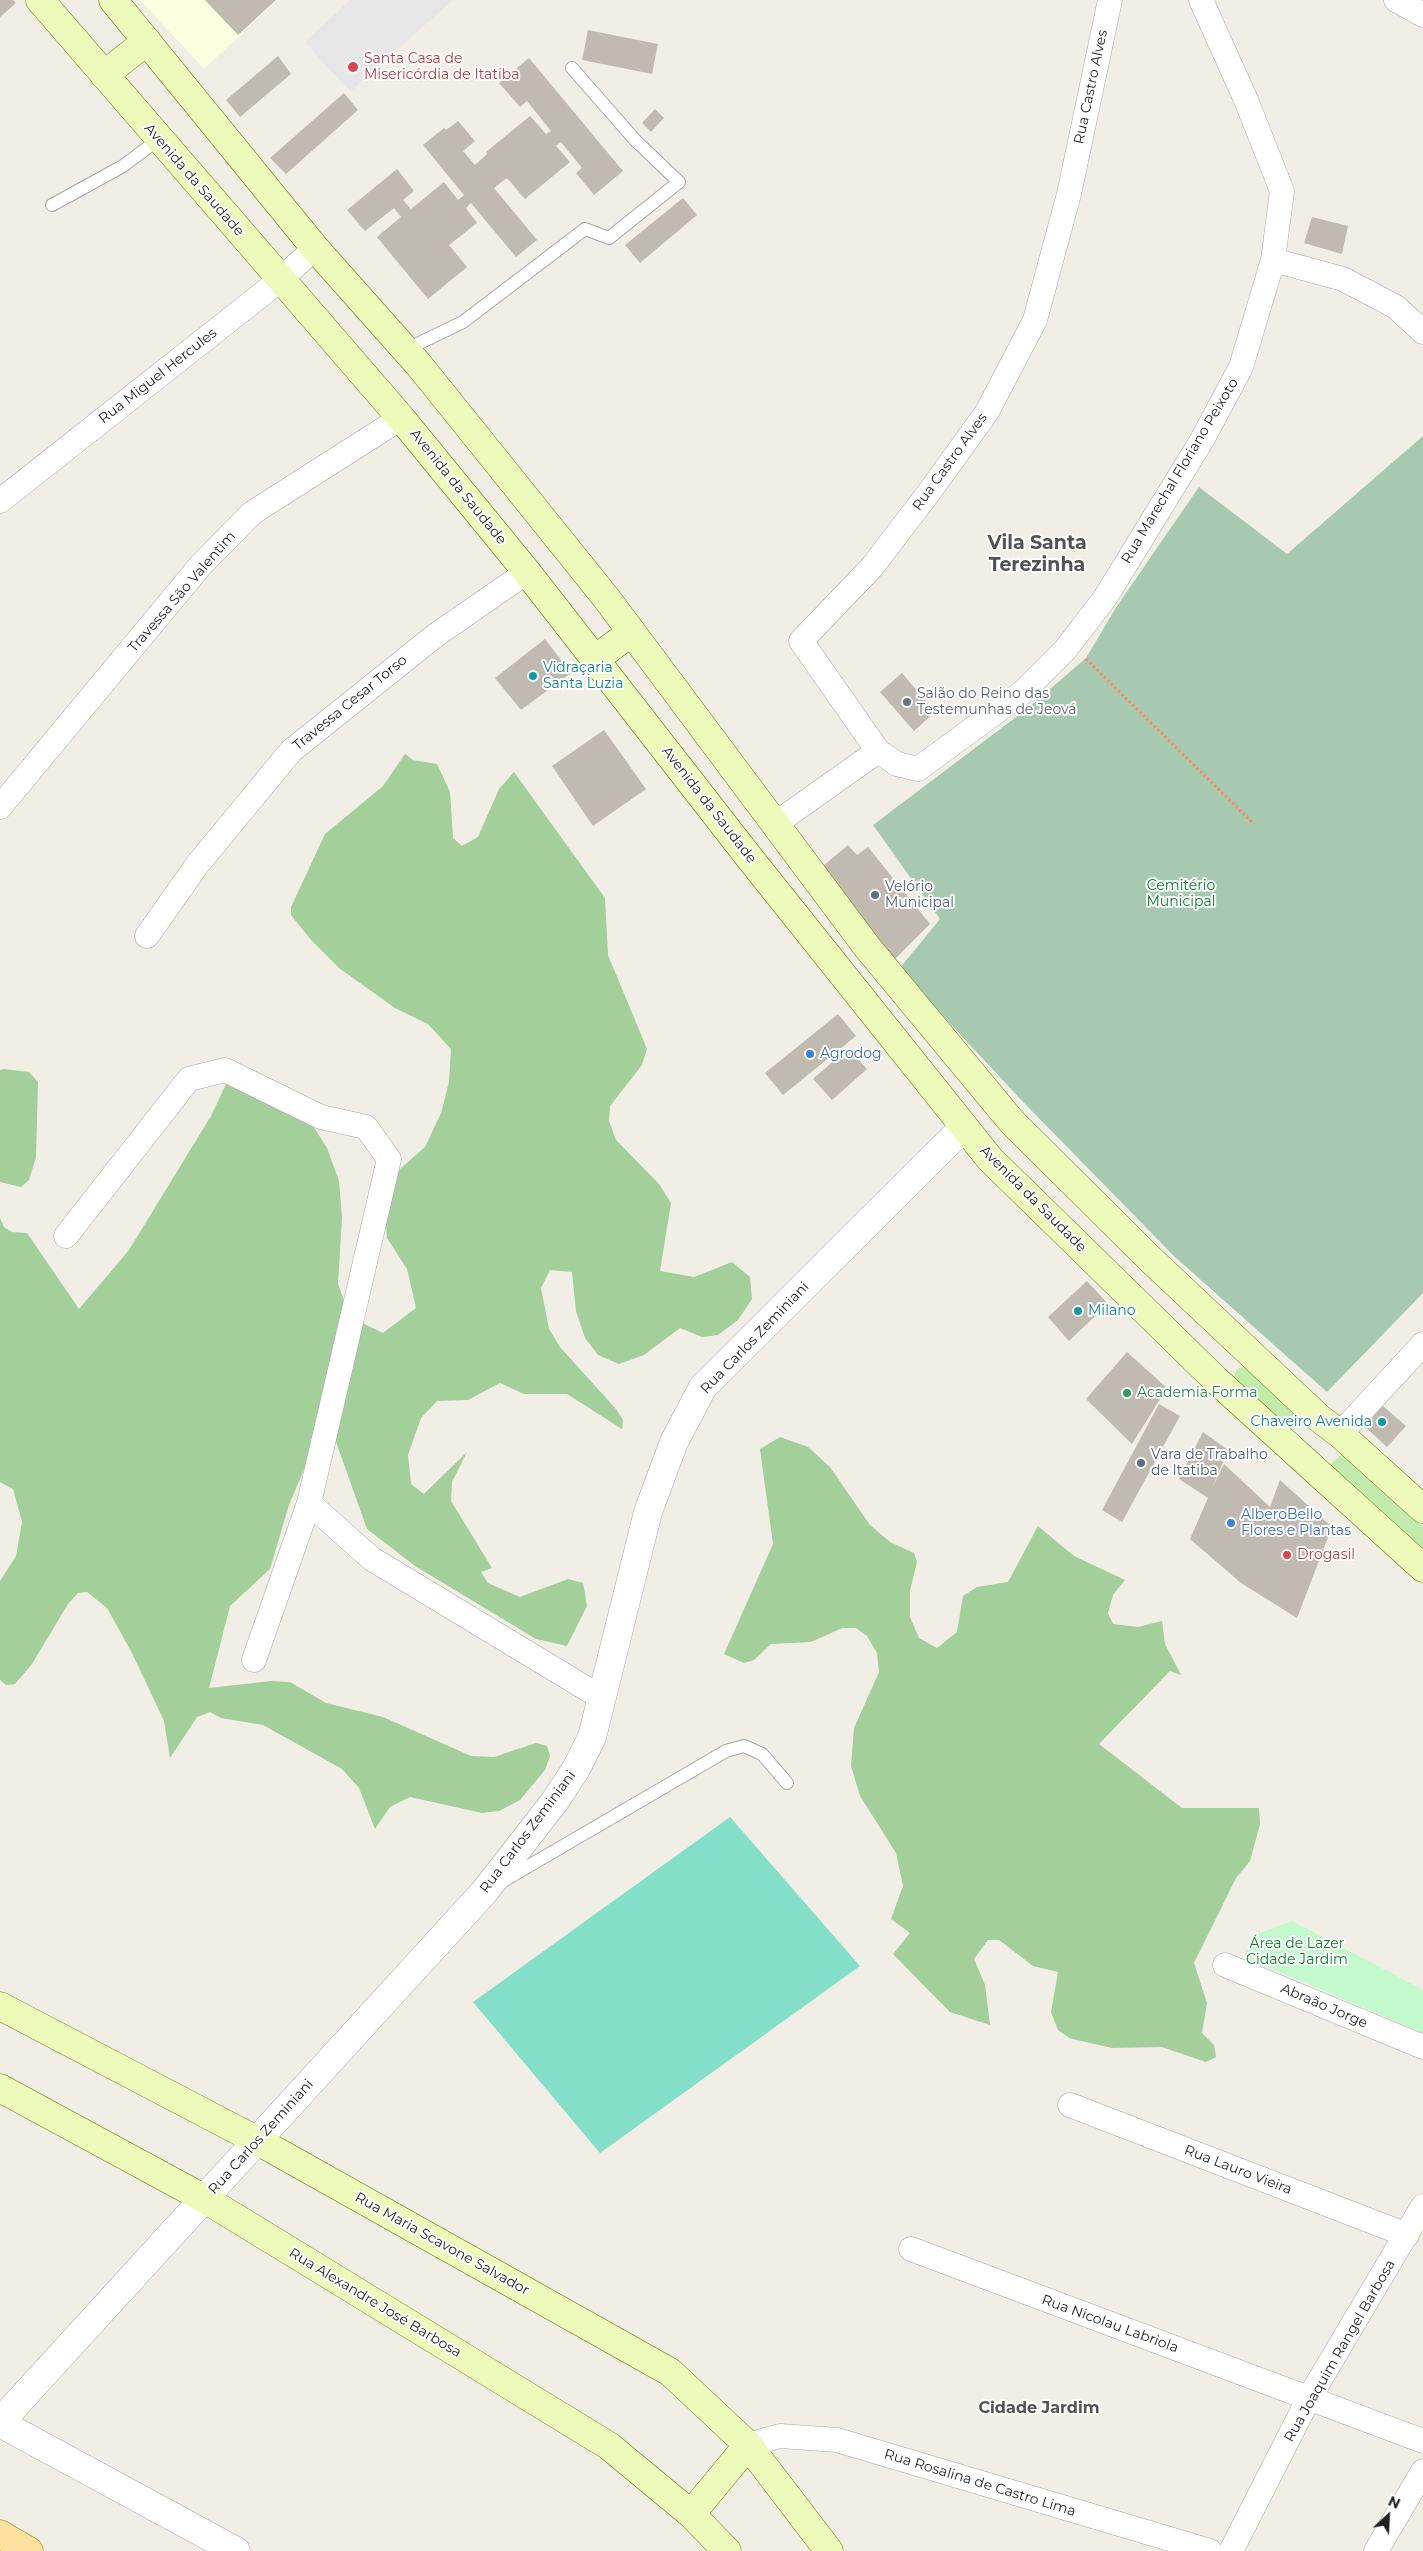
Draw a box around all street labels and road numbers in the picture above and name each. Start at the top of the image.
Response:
street label: Rua Castro Alves [1071,28,1111,146]
street label: Avenida da Saudade [141,120,247,240]
street label: Rua Miguel Hercules [96,325,220,427]
street label: Rua Marechal Floriano Peixoto [1118,375,1242,567]
street label: Rua Castro Alves [909,410,991,514]
street label: Avenida da Saudade [406,426,510,548]
street label: Travessa São Valentim [125,528,239,656]
street label: Travessa Cesar Torso [289,652,411,754]
street label: Avenida da Saudade [658,743,760,867]
street label: Avenida da Saudade [976,1142,1090,1256]
street label: Rua Carlos Zeminiani [697,1279,813,1397]
street label: Rua Carlos Zeminiani [477,1768,579,1896]
street label: Abraão Jorge [1278,1980,1370,2032]
street label: Rua Carlos Zeminiani [205,2076,317,2198]
street label: Rua Lauro Vieira [1182,2142,1294,2198]
street label: Rua Maria Scavone Salvador [352,2189,532,2299]
street label: Rua Alexandre José Barbosa [286,2245,464,2361]
street label: Rua Joaquim Rangel Barbosa [1281,2257,1399,2445]
street label: Rua Nicolau Labriola [1039,2291,1181,2357]
street label: Rua Rosalina de Castro Lima [882,2446,1078,2520]

